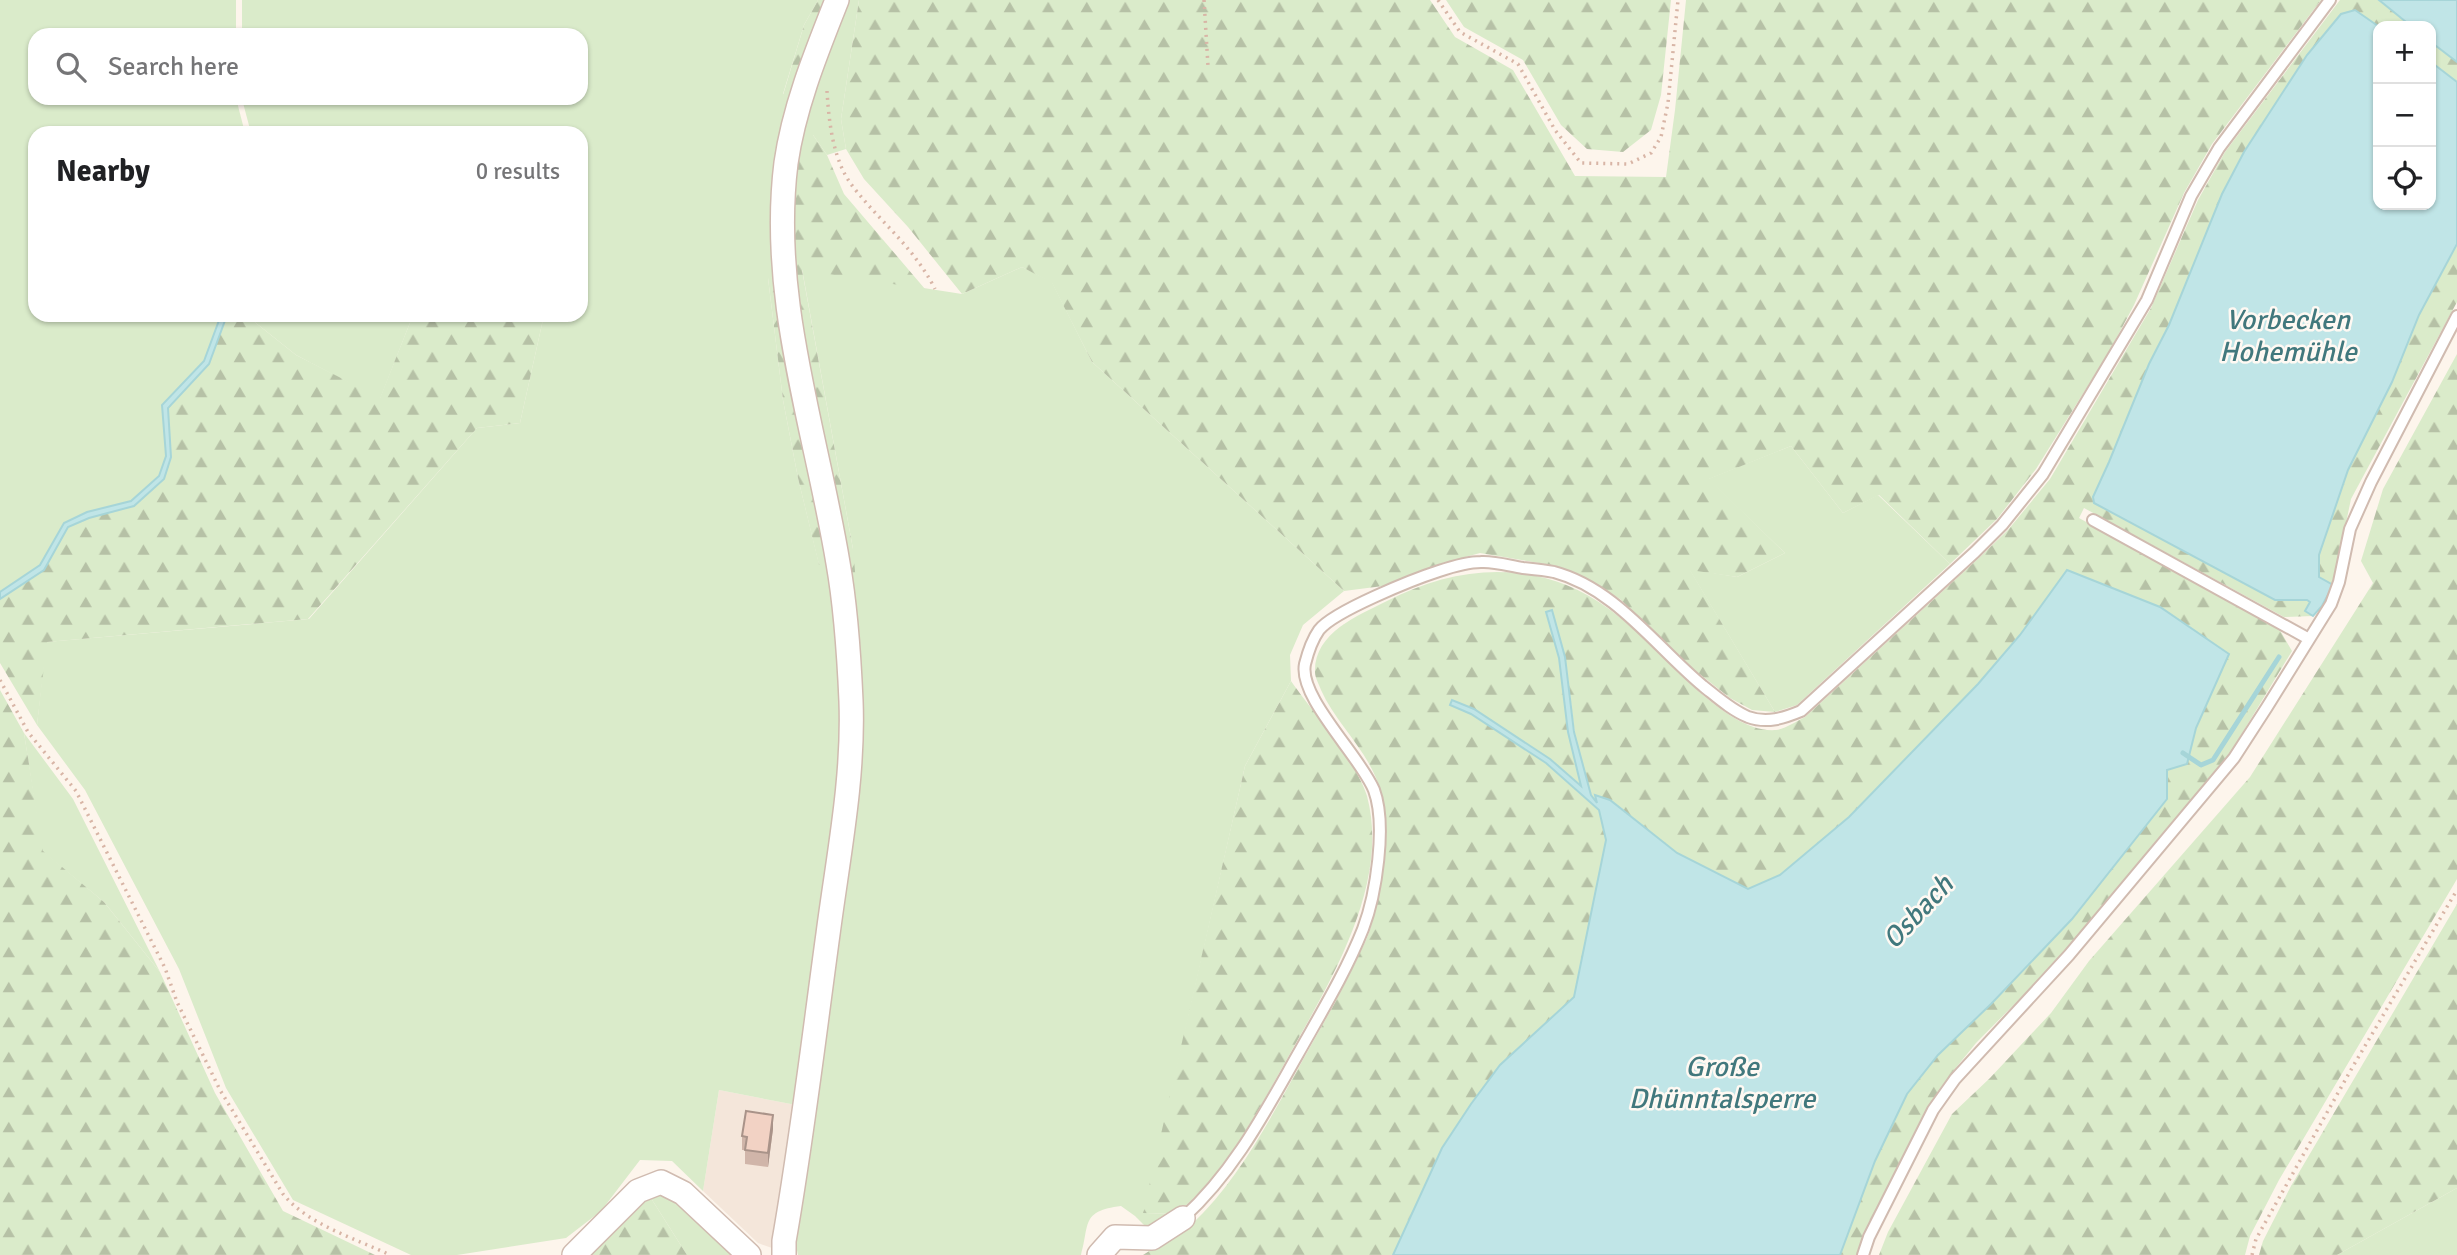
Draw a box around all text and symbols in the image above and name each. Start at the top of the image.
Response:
map controls [2373,21,2436,210]
button: + [2373,21,2436,84]
search box [28,28,588,105]
icon: search [52,48,90,86]
text: Search here [108,51,239,83]
button: − [2373,84,2436,147]
button: locate [2373,147,2436,210]
text: Nearby [56,153,150,190]
text: 0 results [476,157,560,186]
water label: Vorbecken Hohemühle [2219,303,2359,369]
water label: Osbach [1876,868,1961,956]
water label: Große Dhünntalsperre [1629,1050,1817,1116]

